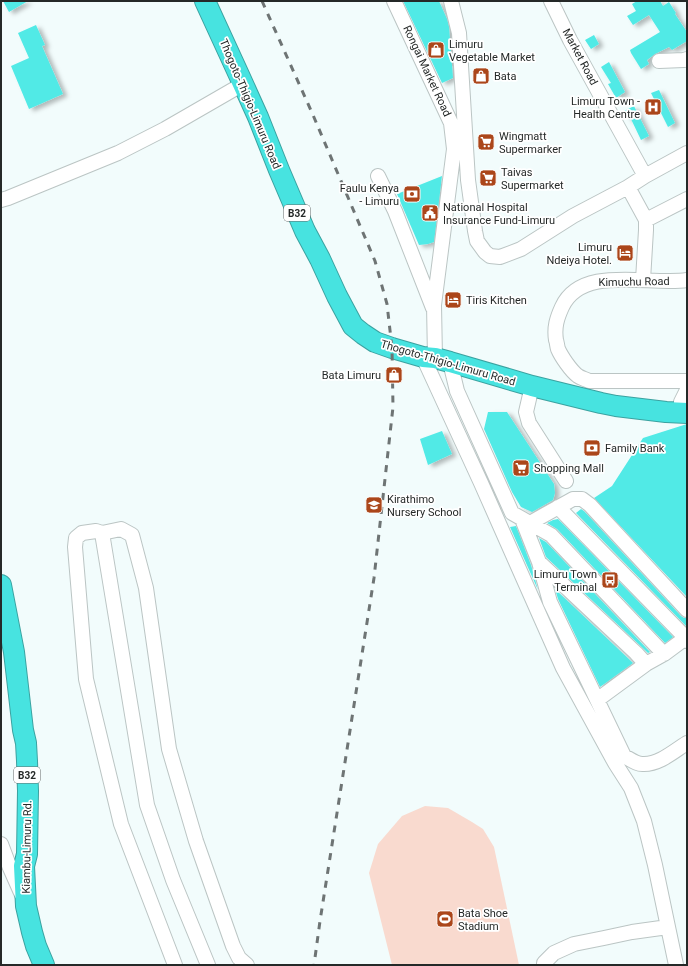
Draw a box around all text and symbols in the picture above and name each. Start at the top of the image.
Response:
street label: Rongai Market Road [400,23,454,119]
street label: Market Road [560,26,600,88]
street label: Thogoto-Thigio-Limuru Road [217,37,283,171]
place label: Limuru Vegetable Market [449,38,535,64]
shop icon: Limuru Vegetable Market [426,40,446,60]
shop icon: Bata [471,66,491,86]
place label: Bata [494,70,516,83]
place label: Limuru Town - Health Centre [571,95,640,121]
hospital icon: Limuru Town - Health Centre [643,97,663,117]
place label: Wingmatt Supermarker [499,130,562,156]
supermarket icon: Wingmatt Supermarker [476,132,496,152]
place label: Taivas Supermarket [501,166,564,192]
supermarket icon: Taivas Supermarket [478,168,498,188]
place label: Faulu Kenya - Limuru [340,182,399,208]
bank icon: Faulu Kenya - Limuru [402,184,422,204]
place label: National Hospital Insurance Fund-Limuru [443,201,555,227]
public building icon: National Hospital Insurance Fund-Limuru [420,203,440,223]
road number: B32 [284,205,310,221]
place label: Limuru Ndeiya Hotel. [546,241,612,267]
hotel icon: Limuru Ndeiya Hotel. [615,243,635,263]
street label: Kimuchu Road [598,275,670,289]
hotel icon: Tiris Kitchen [443,290,463,310]
place label: Tiris Kitchen [466,294,527,307]
street label: Thogoto-Thigio-Limuru Road [379,338,517,388]
shop icon: Bata Limuru [384,365,404,385]
place label: Bata Limuru [322,369,381,382]
bank icon: Family Bank [582,438,602,458]
place label: Family Bank [605,442,665,455]
supermarket icon: Shopping Mall [511,458,531,478]
place label: Shopping Mall [534,462,604,475]
place label: Kirathimo Nursery School [387,493,461,519]
school or university icon: Kirathimo Nursery School [364,495,384,515]
place label: Limuru Town Terminal [534,568,597,594]
bus stop icon: Limuru Town Terminal [600,570,620,590]
road number: B32 [14,767,40,783]
street label: Kiambu-Limuru Rd. [20,800,34,894]
place label: Bata Shoe Stadium [458,907,508,933]
sports icon: Bata Shoe Stadium [435,909,455,929]

